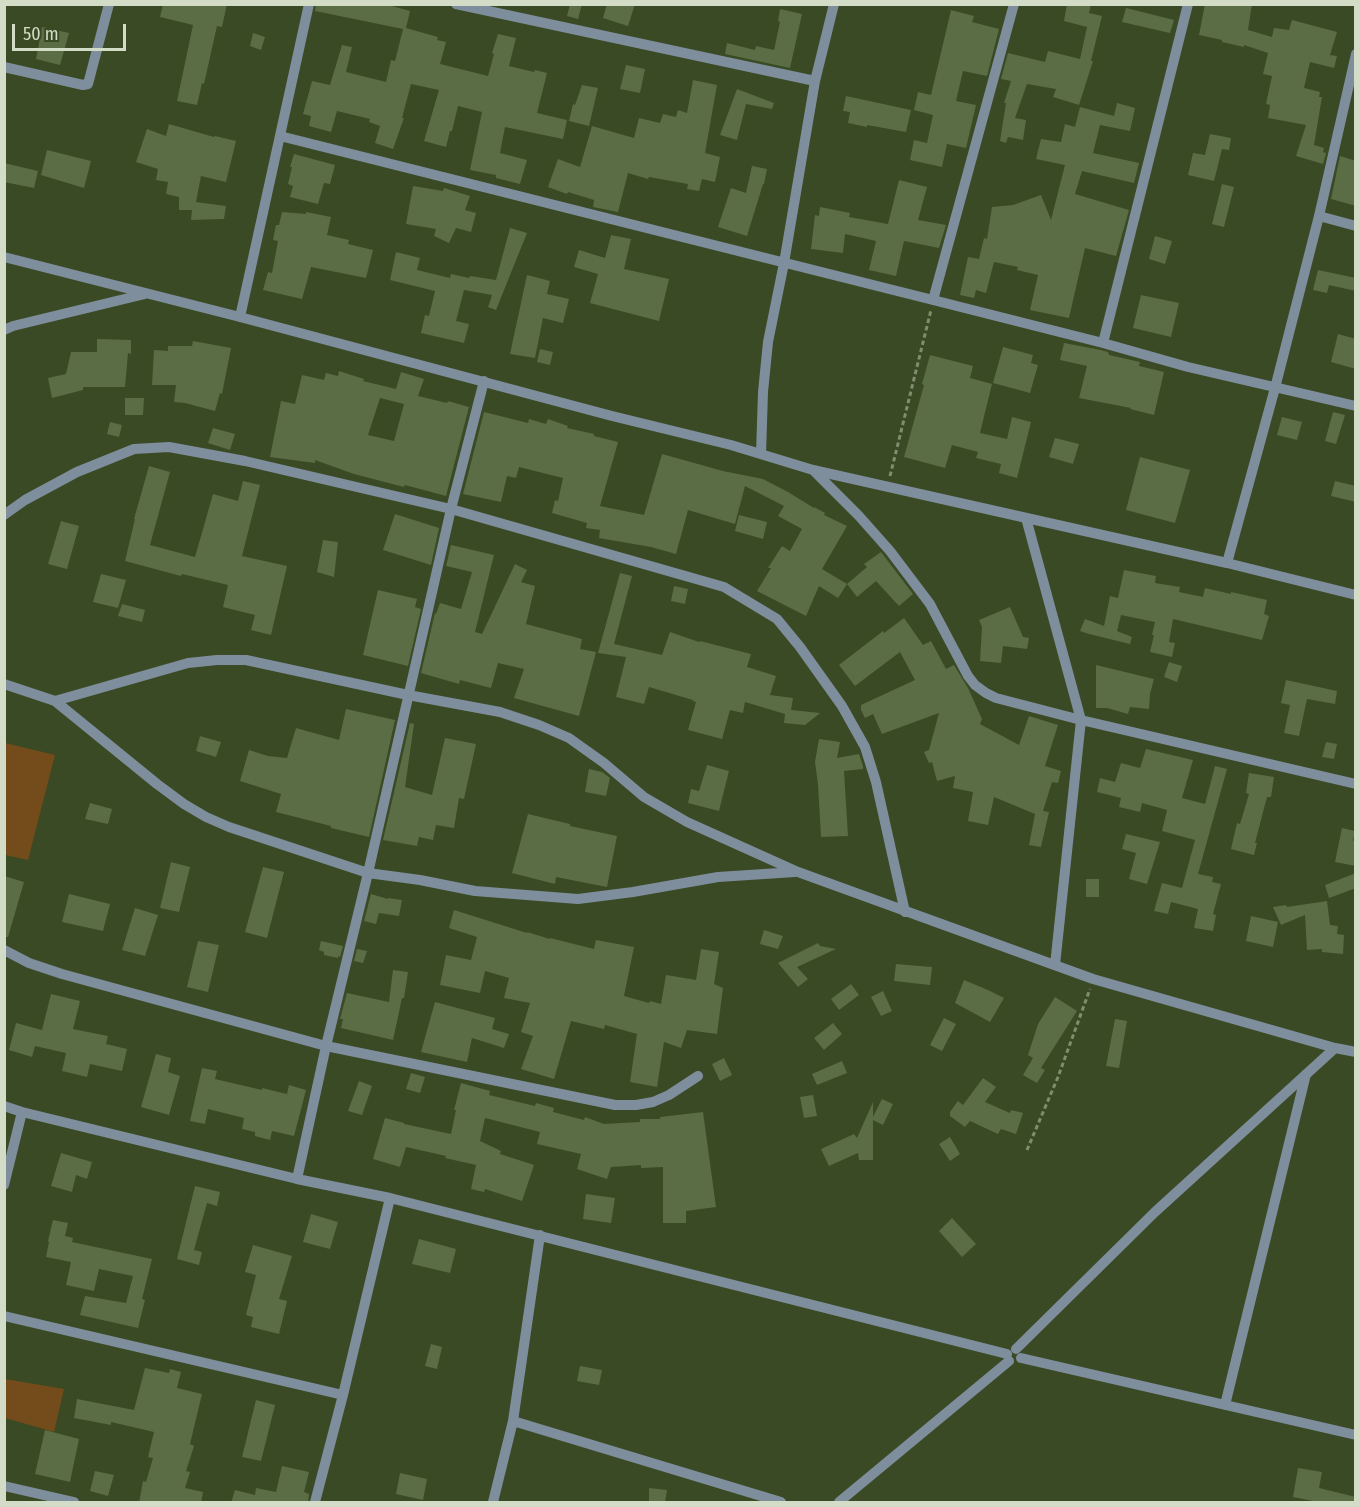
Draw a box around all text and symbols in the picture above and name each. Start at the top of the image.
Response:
scale bar [15,12,129,50]
text: 50 m [23,23,59,45]

